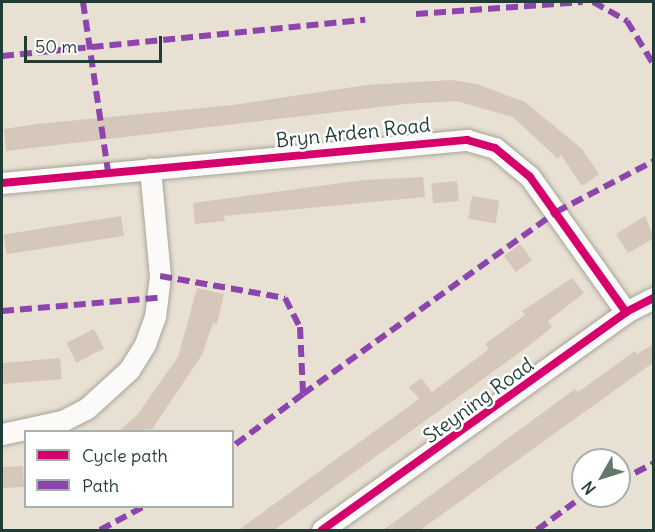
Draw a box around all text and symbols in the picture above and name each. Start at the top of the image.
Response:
scale bar [27,24,165,62]
text: 50 m [35,35,77,58]
street label: Bryn Arden Road [274,112,432,152]
street label: Steyning Road [418,352,538,448]
legend [24,430,234,508]
text: Cycle path [82,444,168,467]
north arrow [571,448,631,508]
text: Path [82,474,119,497]
text: N [577,477,600,499]

